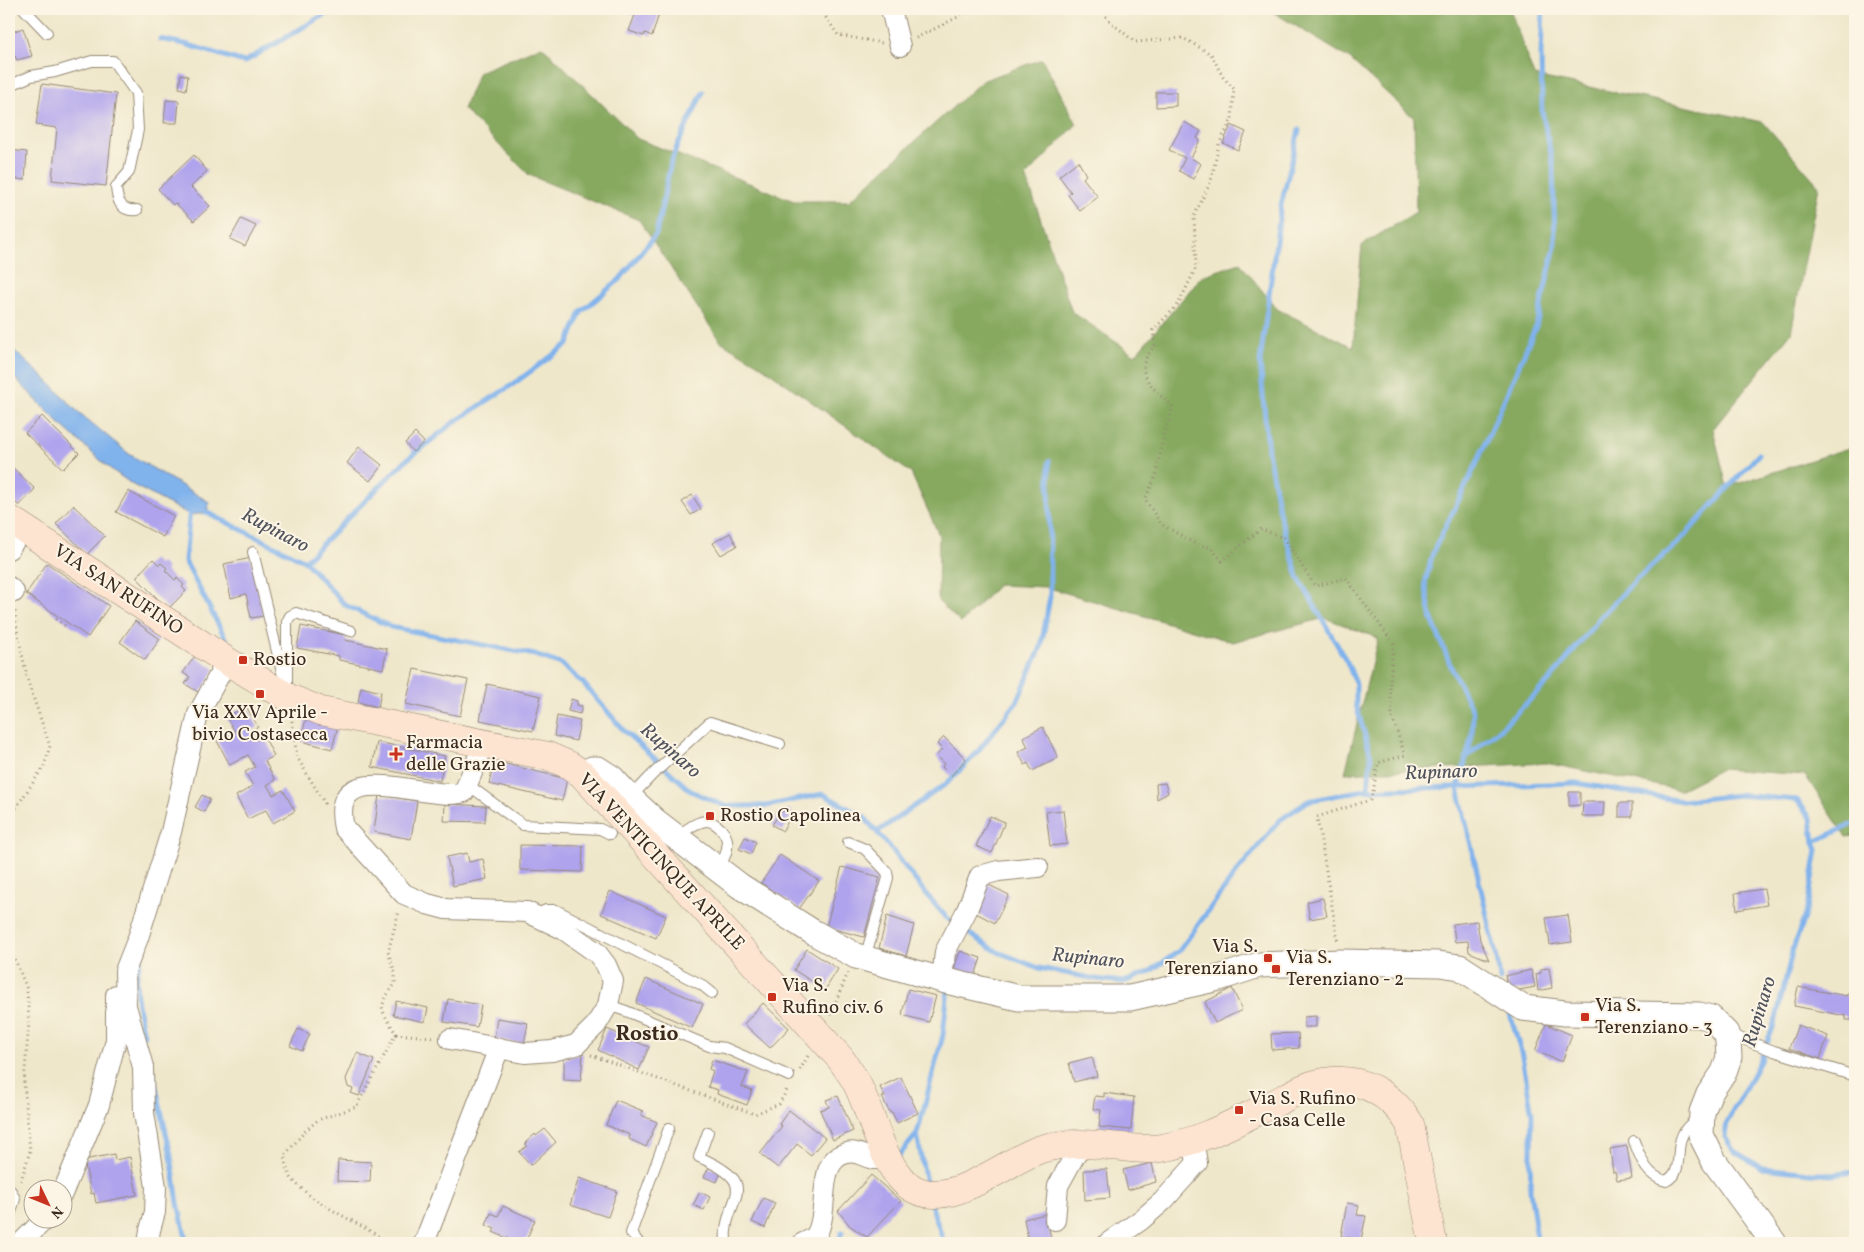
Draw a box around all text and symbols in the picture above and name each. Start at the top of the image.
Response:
water label: Rupinaro [236,502,314,560]
street label: VIA SAN RUFINO [48,538,188,642]
place label: Rostio [253,647,306,673]
marker: Rostio [237,654,249,666]
marker: Via XXV Aprile - bivio Costasecca [254,688,266,700]
place label: Via XXV Aprile - bivio Costasecca [192,700,328,748]
water label: Rupinaro [633,717,707,785]
place label: Farmacia delle Grazie [406,730,505,778]
marker: Farmacia delle Grazie [390,748,402,760]
water label: Rupinaro [1404,758,1478,788]
street label: VIA VENTICINQUE APRILE [572,768,750,956]
place label: Rostio Capolinea [720,803,861,829]
marker: Rostio Capolinea [704,810,716,822]
place label: Via S. Terenziano [1165,934,1258,982]
water label: Rupinaro [1050,941,1126,977]
place label: Via S. Terenziano - 2 [1286,945,1404,993]
marker: Via S. Terenziano [1262,952,1274,964]
marker: Via S. Terenziano - 2 [1270,963,1282,975]
place label: Via S. Rufino civ. 6 [782,973,883,1021]
water label: Rupinaro [1736,973,1784,1051]
marker: Via S. Rufino civ. 6 [766,991,778,1003]
place label: Via S. Terenziano - 3 [1595,993,1713,1041]
marker: Via S. Terenziano - 3 [1579,1011,1591,1023]
district label: Rostio [616,1020,678,1049]
place label: Via S. Rufino - Casa Celle [1249,1086,1356,1134]
marker: Via S. Rufino - Casa Celle [1233,1104,1245,1116]
north arrow [22,1180,72,1230]
text: N [46,1202,67,1222]

